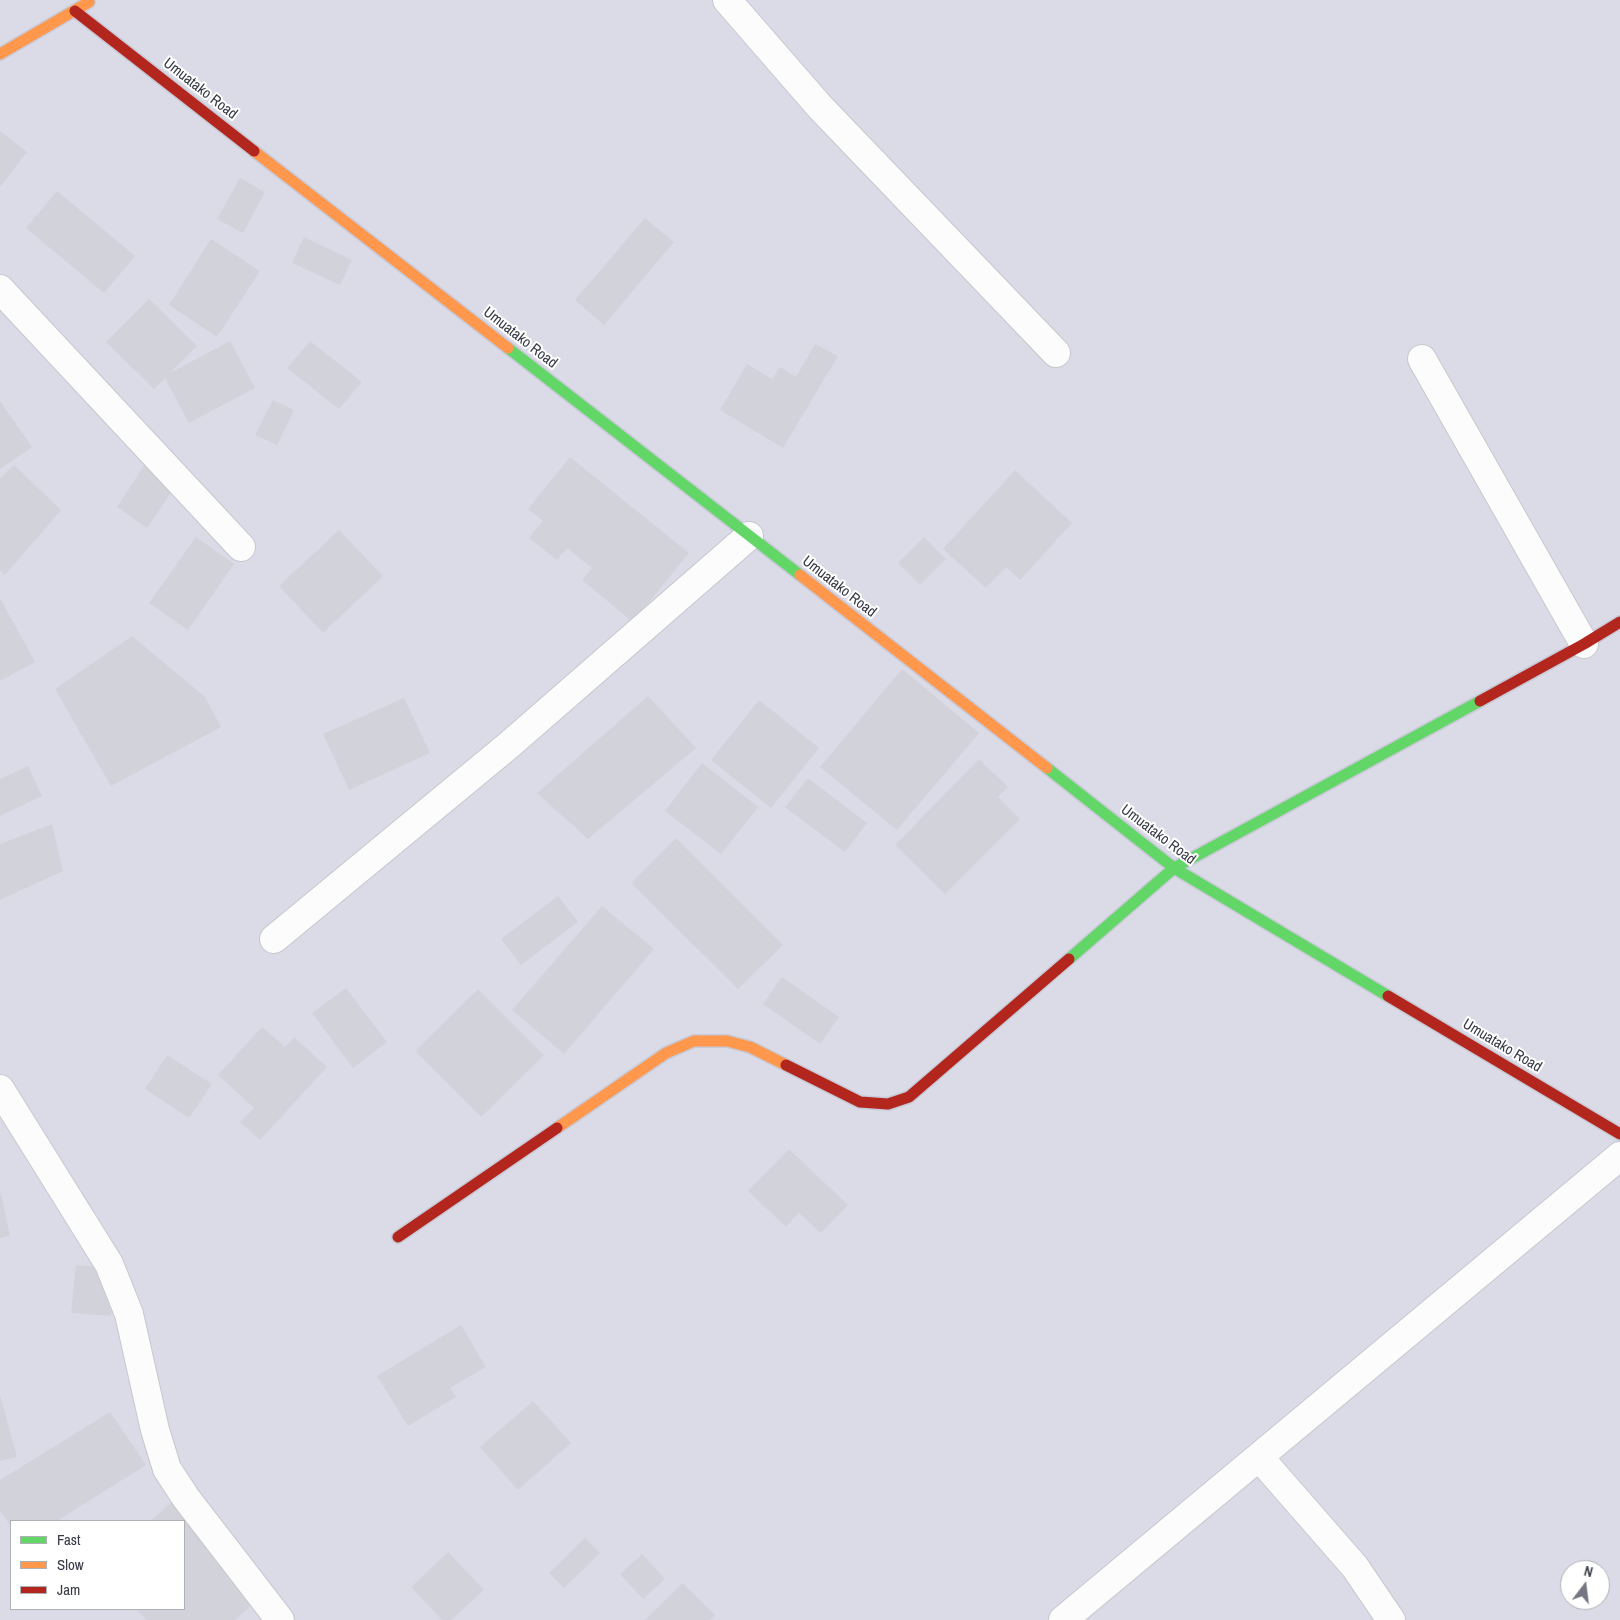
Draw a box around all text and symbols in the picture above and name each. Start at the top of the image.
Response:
street label: Umuatako Road [159,55,241,123]
street label: Umuatako Road [479,304,561,372]
street label: Umuatako Road [798,553,880,621]
street label: Umuatako Road [1117,801,1199,869]
street label: Umuatako Road [1459,1015,1545,1077]
legend [10,1520,185,1610]
text: Fast [57,1529,80,1550]
text: Slow [57,1554,84,1575]
north arrow [1560,1560,1610,1610]
text: N [1582,1562,1595,1581]
text: Jam [57,1579,80,1600]

